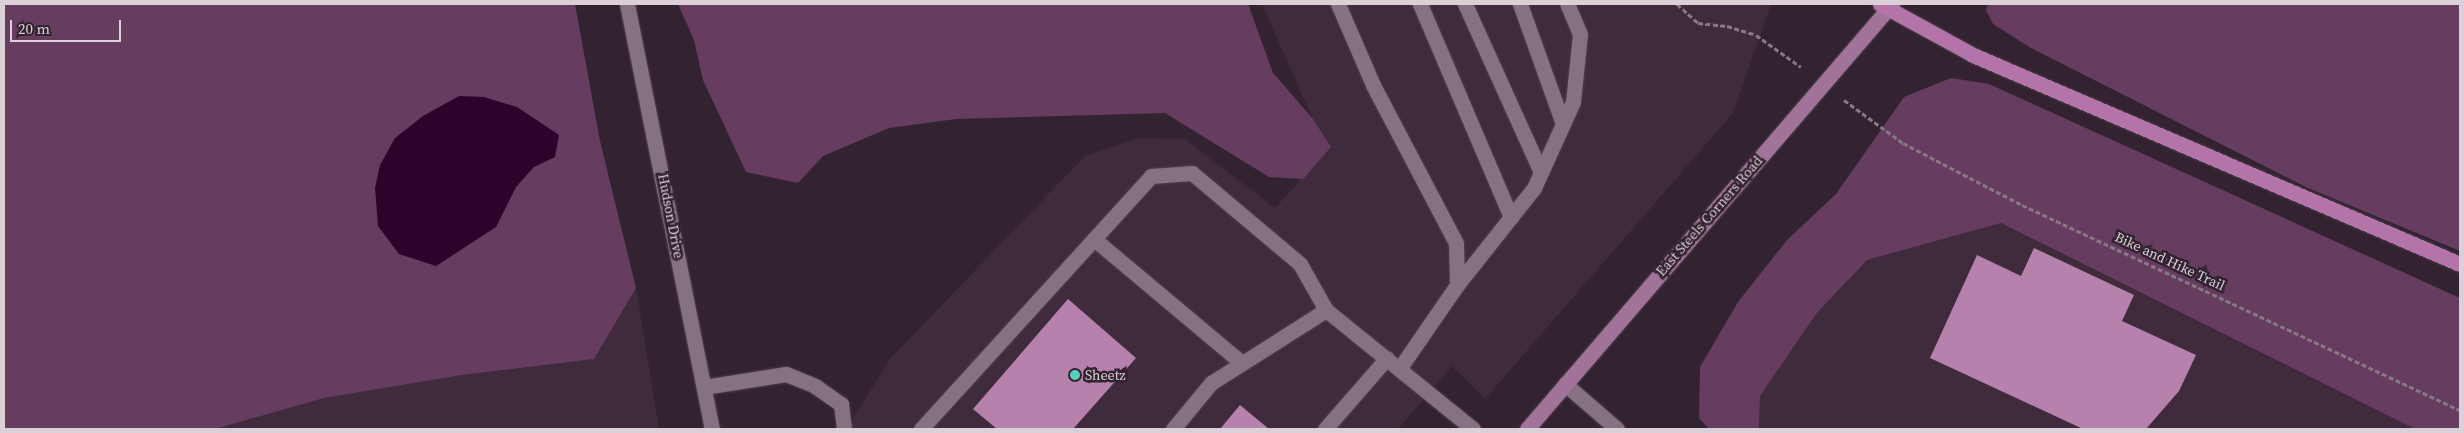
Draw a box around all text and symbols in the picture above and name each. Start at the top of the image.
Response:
scale bar [12,10,124,42]
text: 20 m [18,18,50,39]
street label: East Steels Corners Road [1652,153,1766,279]
street label: Hudson Drive [655,172,687,260]
street label: Bike and Hike Trail [2112,228,2228,294]
place label: Sheetz [1085,367,1126,383]
marker: Sheetz [1069,369,1081,381]

